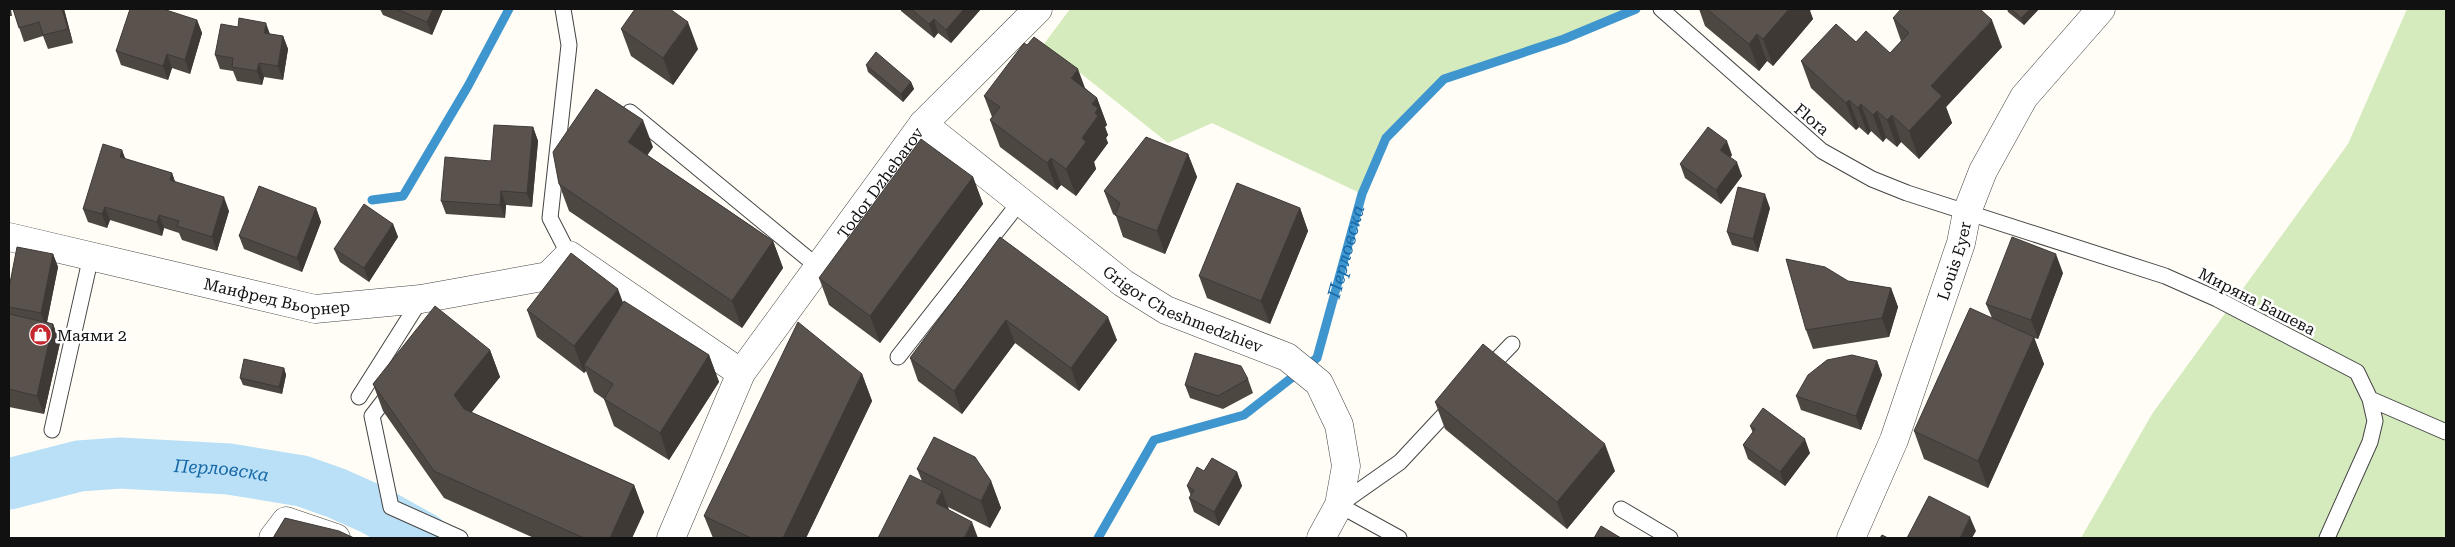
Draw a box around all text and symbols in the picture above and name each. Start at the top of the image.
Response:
street label: Flora [1790,99,1833,140]
street label: Todor Dzhebarov [834,123,928,242]
water label: Перловска [1323,203,1368,302]
street label: Louis Eyer [1933,220,1975,303]
street label: Grigor Cheshmedzhiev [1099,262,1266,357]
street label: Миряна Башева [2195,264,2319,339]
street label: Манфред Вьорнер [202,274,351,319]
shop icon: Маями 2 [29,323,53,347]
place label: Маями 2 [57,326,127,345]
water label: Перловска [172,455,271,485]

